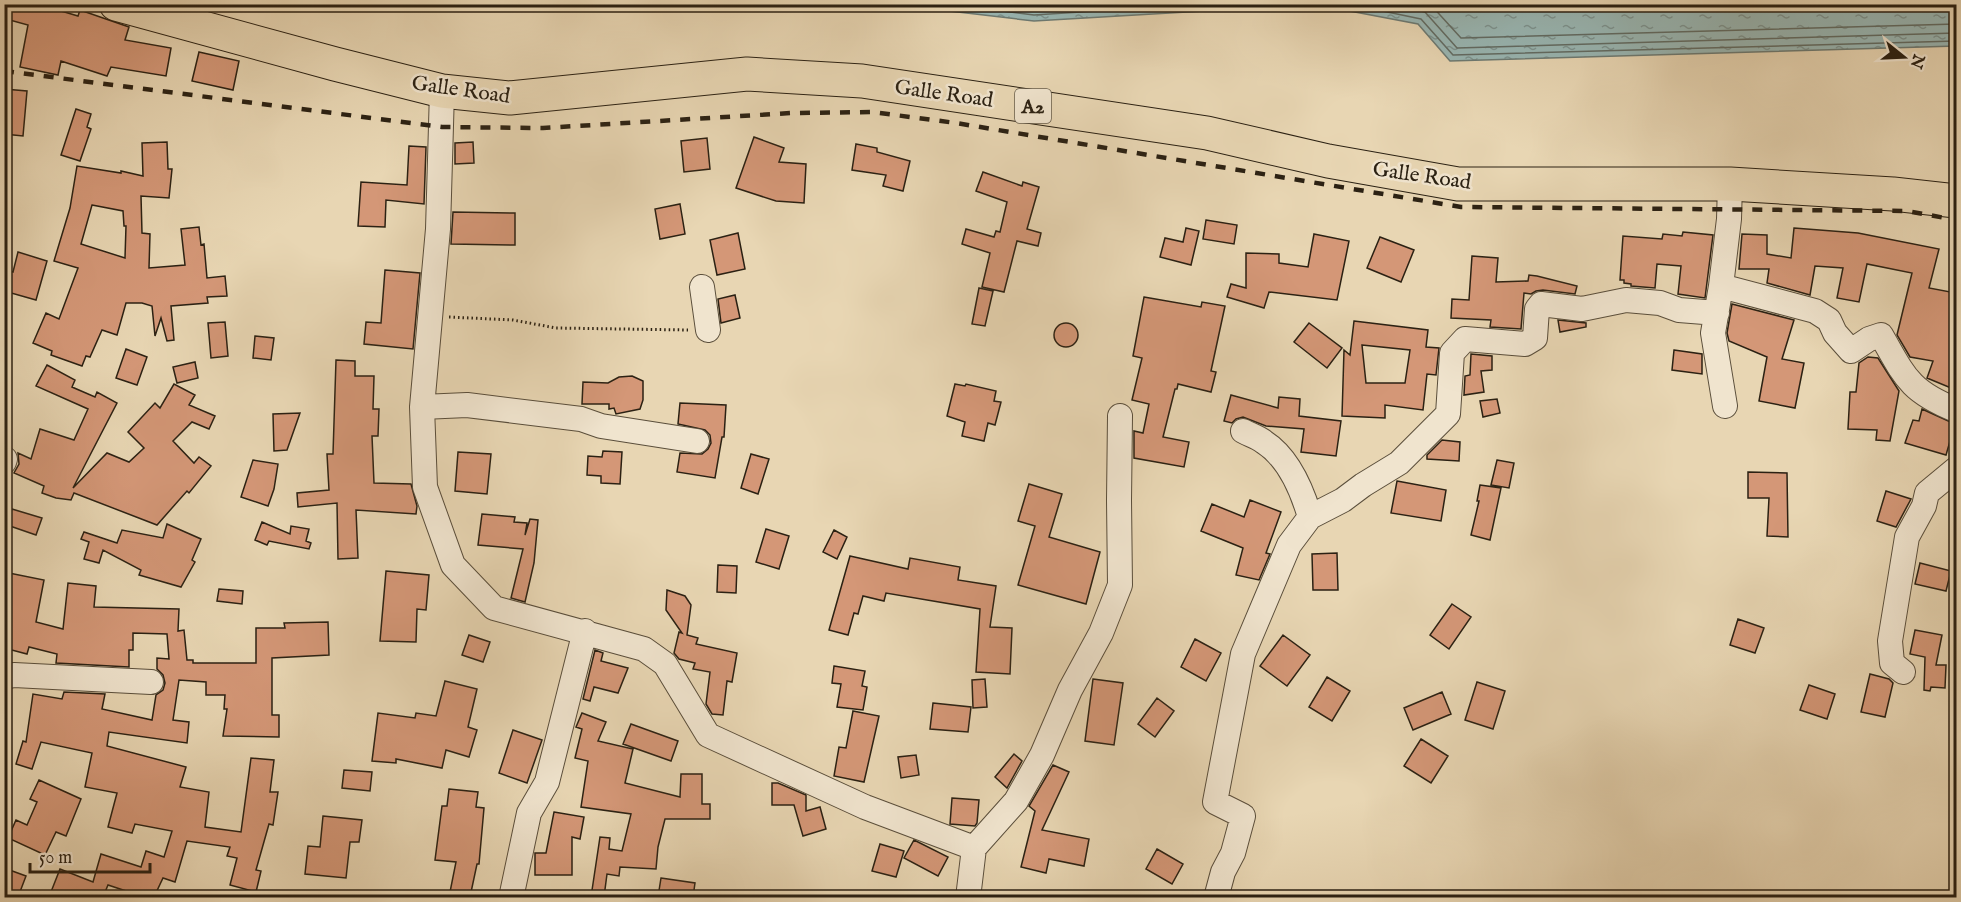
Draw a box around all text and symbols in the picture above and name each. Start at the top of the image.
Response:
north arrow [1874,27,1934,87]
text: N [1905,50,1928,71]
street label: Galle Road [410,70,512,111]
street label: Galle Road [893,74,995,115]
road number: A2 [1015,89,1051,123]
street label: Galle Road [1371,156,1473,197]
scale bar [30,836,150,874]
text: 50 m [39,847,72,870]

